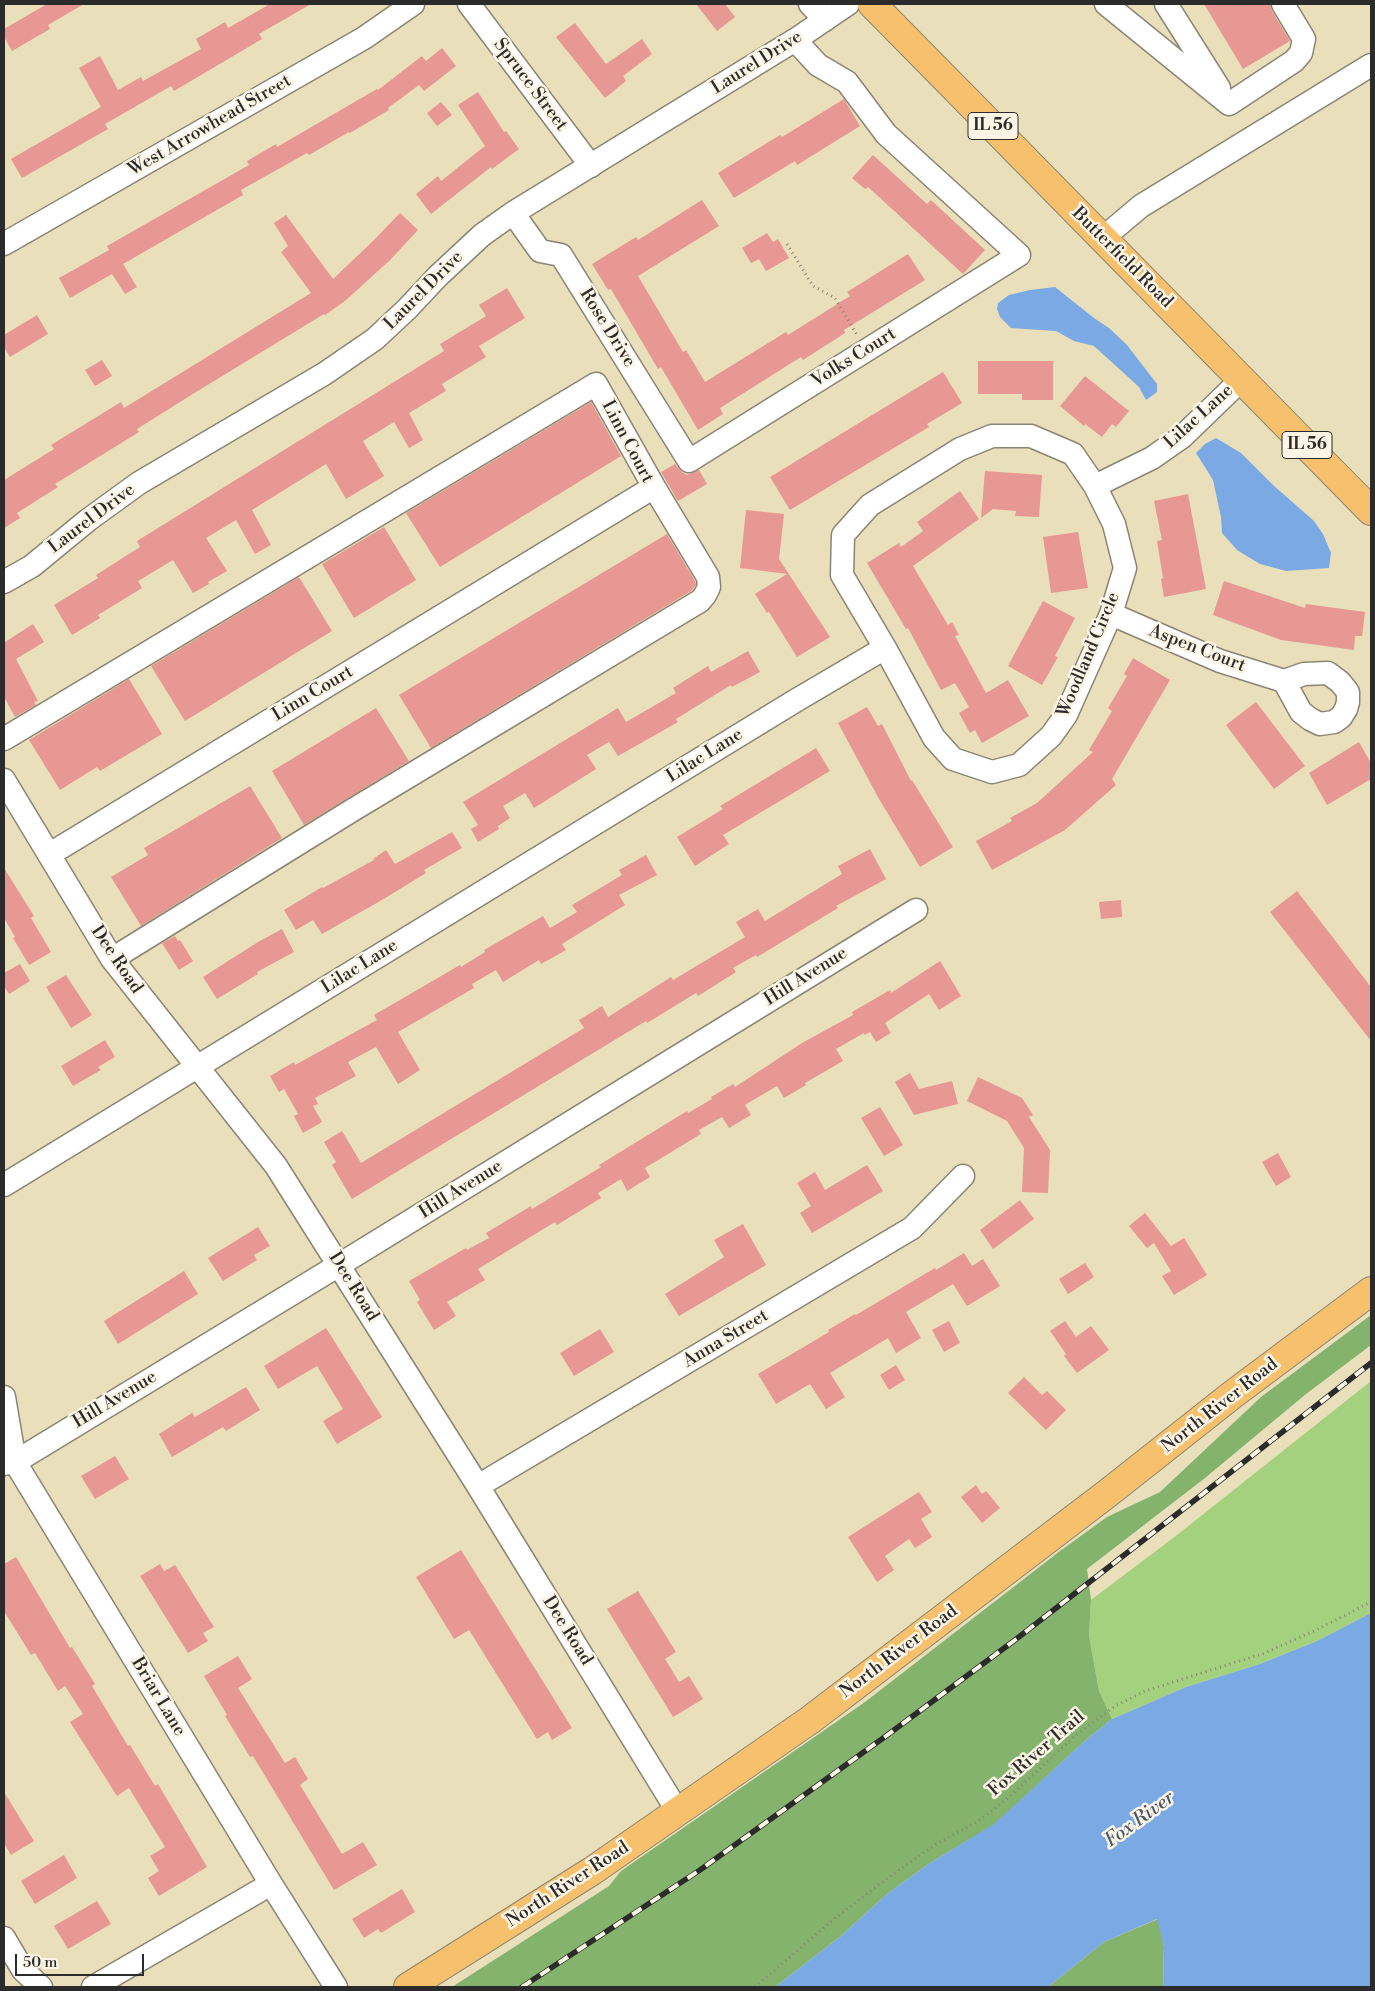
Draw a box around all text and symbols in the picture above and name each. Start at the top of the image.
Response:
street label: Laurel Drive [708,27,806,99]
street label: Spruce Street [488,35,572,135]
street label: West Arrowhead Street [125,71,295,181]
road number: IL 56 [968,112,1018,140]
street label: Butterfield Road [1067,203,1177,313]
street label: Laurel Drive [380,247,468,335]
street label: Rose Drive [574,285,640,371]
street label: Volks Court [808,323,900,393]
street label: Lilac Lane [1160,380,1238,454]
street label: Linn Court [596,397,658,487]
road number: IL 56 [1282,432,1332,458]
street label: Laurel Drive [44,479,140,559]
street label: Woodland Circle [1053,589,1125,721]
street label: Aspen Court [1146,621,1248,677]
street label: Linn Court [269,661,357,727]
street label: Lilac Lane [663,724,747,788]
street label: Dee Road [85,922,147,998]
street label: Lilac Lane [318,935,402,999]
street label: Hill Avenue [760,943,852,1011]
street label: Hill Avenue [415,1156,507,1224]
street label: Dee Road [323,1248,383,1326]
street label: Anna Street [680,1305,772,1373]
street label: North River Road [1157,1354,1283,1458]
street label: Hill Avenue [69,1367,161,1433]
street label: Dee Road [537,1592,597,1670]
street label: North River Road [836,1601,962,1703]
street label: Briar Lane [126,1654,190,1740]
street label: Fox River Trail [984,1706,1090,1802]
water label: Fox River [1101,1787,1179,1853]
street label: North River Road [503,1837,633,1933]
scale bar [18,1944,146,1976]
text: 50 m [23,1953,57,1972]

